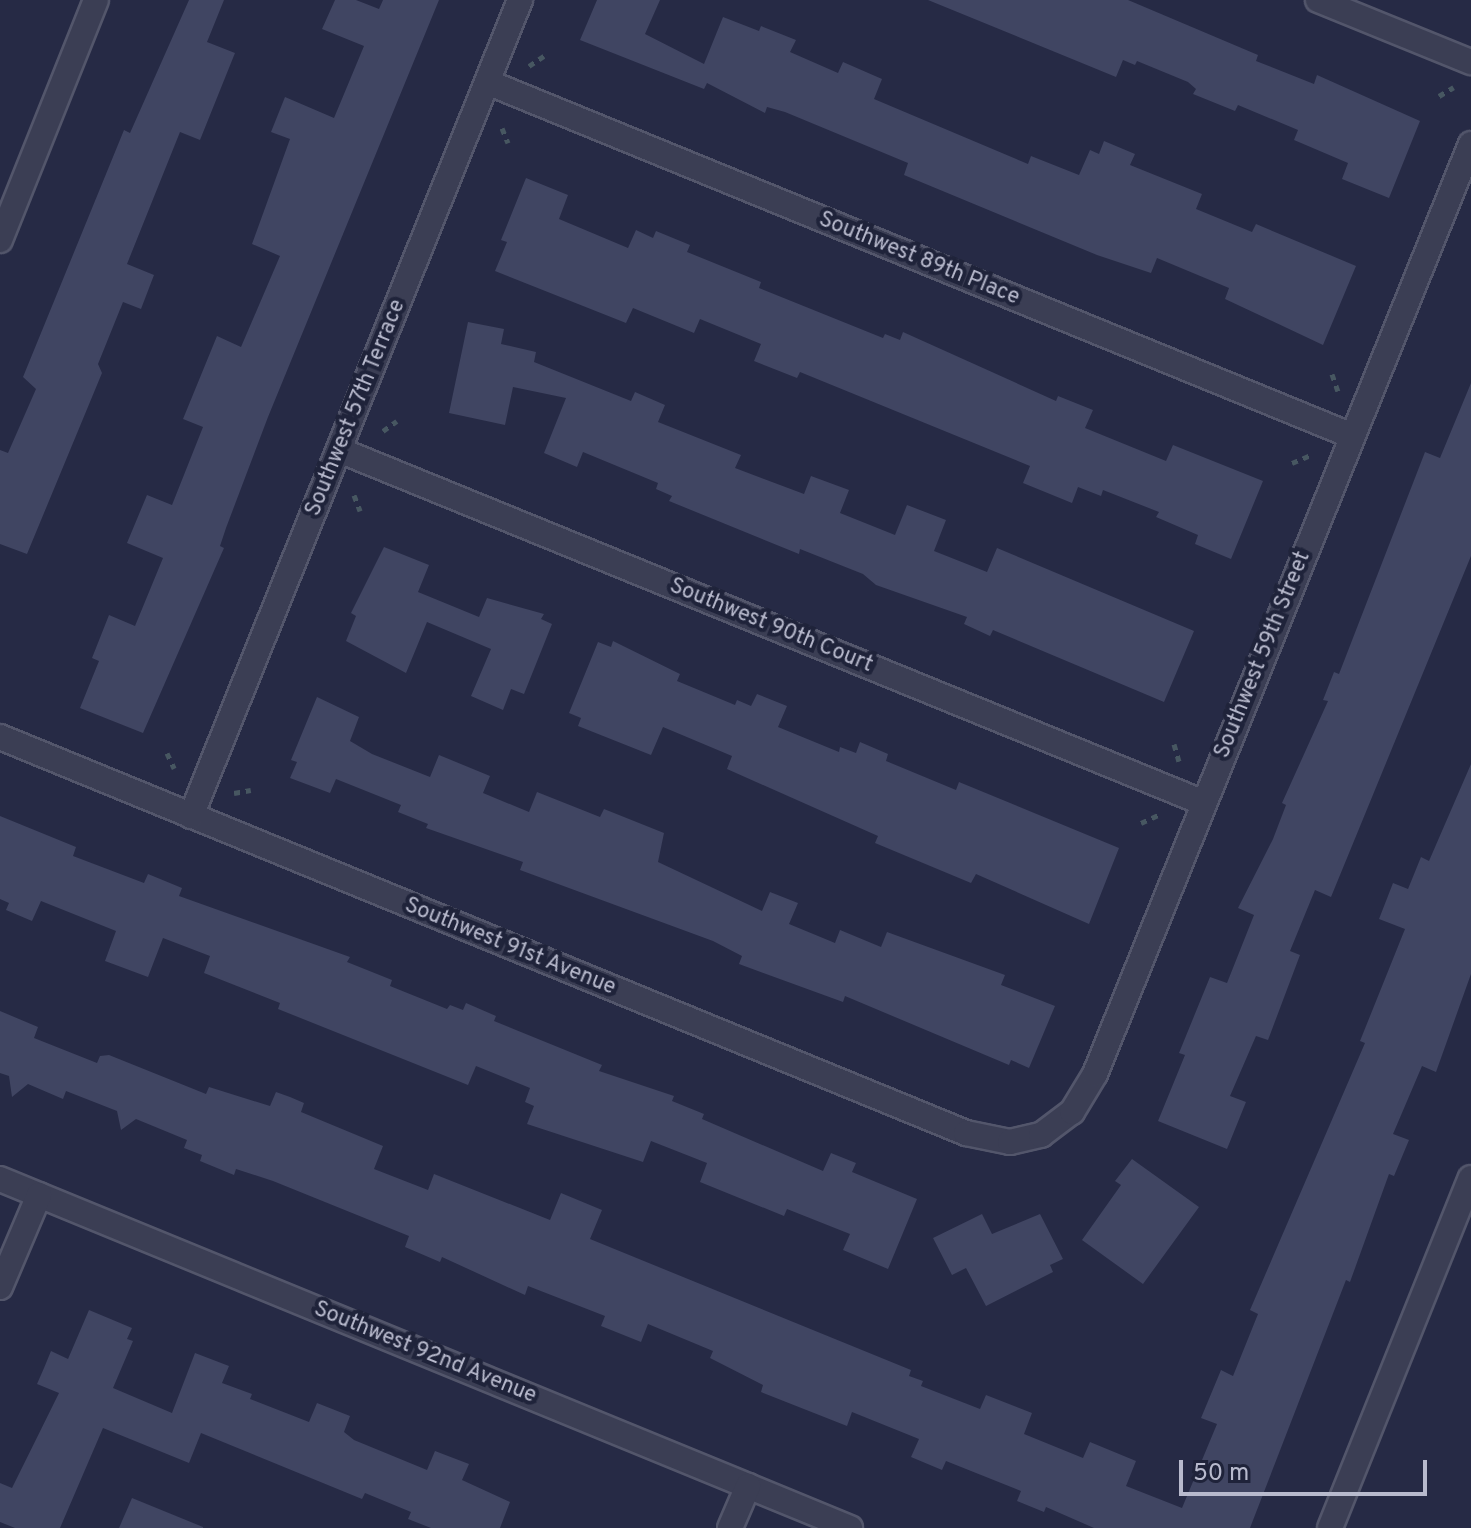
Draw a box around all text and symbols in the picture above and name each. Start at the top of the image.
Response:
street label: Southwest 89th Place [815,207,1023,311]
street label: Southwest 57th Terrace [300,295,412,521]
street label: Southwest 59th Street [1209,548,1317,762]
street label: Southwest 90th Court [665,573,877,679]
street label: Southwest 91st Avenue [400,892,620,1002]
street label: Southwest 92nd Avenue [309,1296,541,1410]
scale bar [1183,1444,1431,1494]
text: 50 m [1193,1459,1249,1489]

